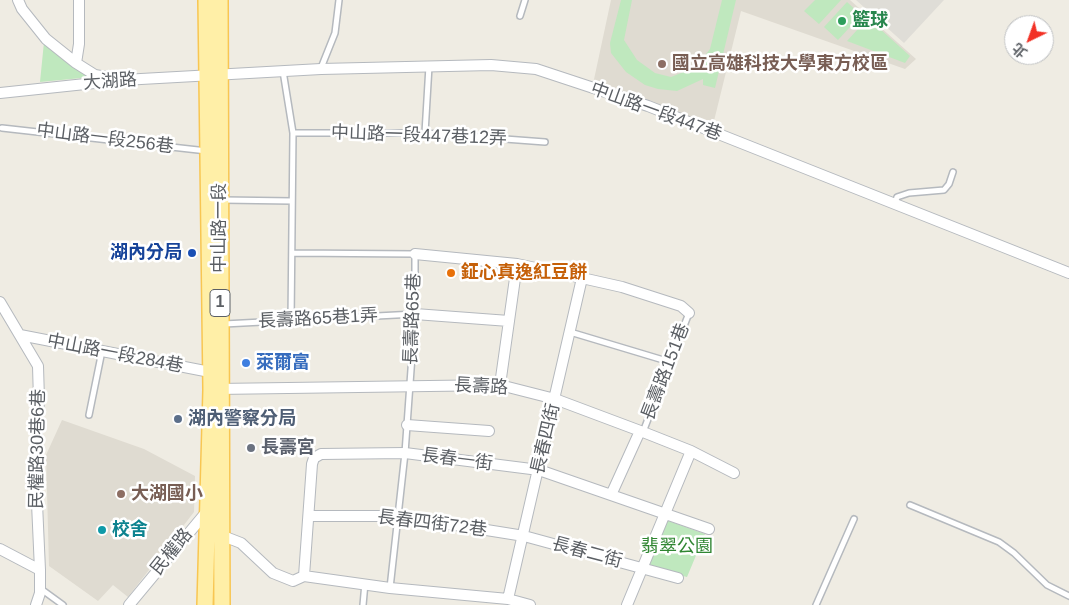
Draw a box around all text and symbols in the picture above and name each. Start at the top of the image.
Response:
place label: 籃球 [852,10,888,32]
marker: 籃球 [836,15,848,27]
north arrow [1004,15,1054,65]
text: 北 [1009,40,1030,61]
place label: 國立高雄科技大學東方校區 [672,53,888,75]
marker: 國立高雄科技大學東方校區 [656,58,668,70]
street label: 大湖路 [82,69,138,95]
street label: 中山路一段447巷 [587,78,725,146]
street label: 中山路一段256巷 [35,120,175,158]
street label: 中山路一段447巷12弄 [331,122,507,150]
street label: 中山路一段 [209,183,231,273]
place label: 湖內分局 [110,242,182,264]
marker: 湖內分局 [186,247,198,259]
place label: 鉦心真逸紅豆餅 [461,262,587,284]
marker: 鉦心真逸紅豆餅 [445,267,457,279]
street label: 長壽路65巷 [401,273,425,365]
road number: 1 [210,290,230,316]
street label: 長壽路65巷1弄 [258,305,378,333]
street label: 長壽路151巷 [638,321,694,423]
street label: 中山路一段284巷 [45,330,185,378]
place label: 萊爾富 [256,352,310,374]
marker: 萊爾富 [240,357,252,369]
street label: 長壽路 [453,375,509,399]
street label: 民權路30巷6巷 [26,389,50,509]
street label: 長春四街 [527,401,565,477]
place label: 湖內警察分局 [188,408,296,430]
marker: 湖內警察分局 [172,413,184,425]
place label: 長壽宮 [261,437,315,459]
marker: 長壽宮 [245,442,257,454]
street label: 長春一街 [420,445,494,475]
place label: 大湖國小 [131,483,203,505]
marker: 大湖國小 [115,488,127,500]
street label: 長春四街72巷 [376,507,488,541]
place label: 校舍 [112,519,148,541]
marker: 校舍 [96,524,108,536]
street label: 民權路 [147,524,197,580]
street label: 長春二街 [549,533,625,573]
park label: 翡翠公園 [641,536,713,558]

